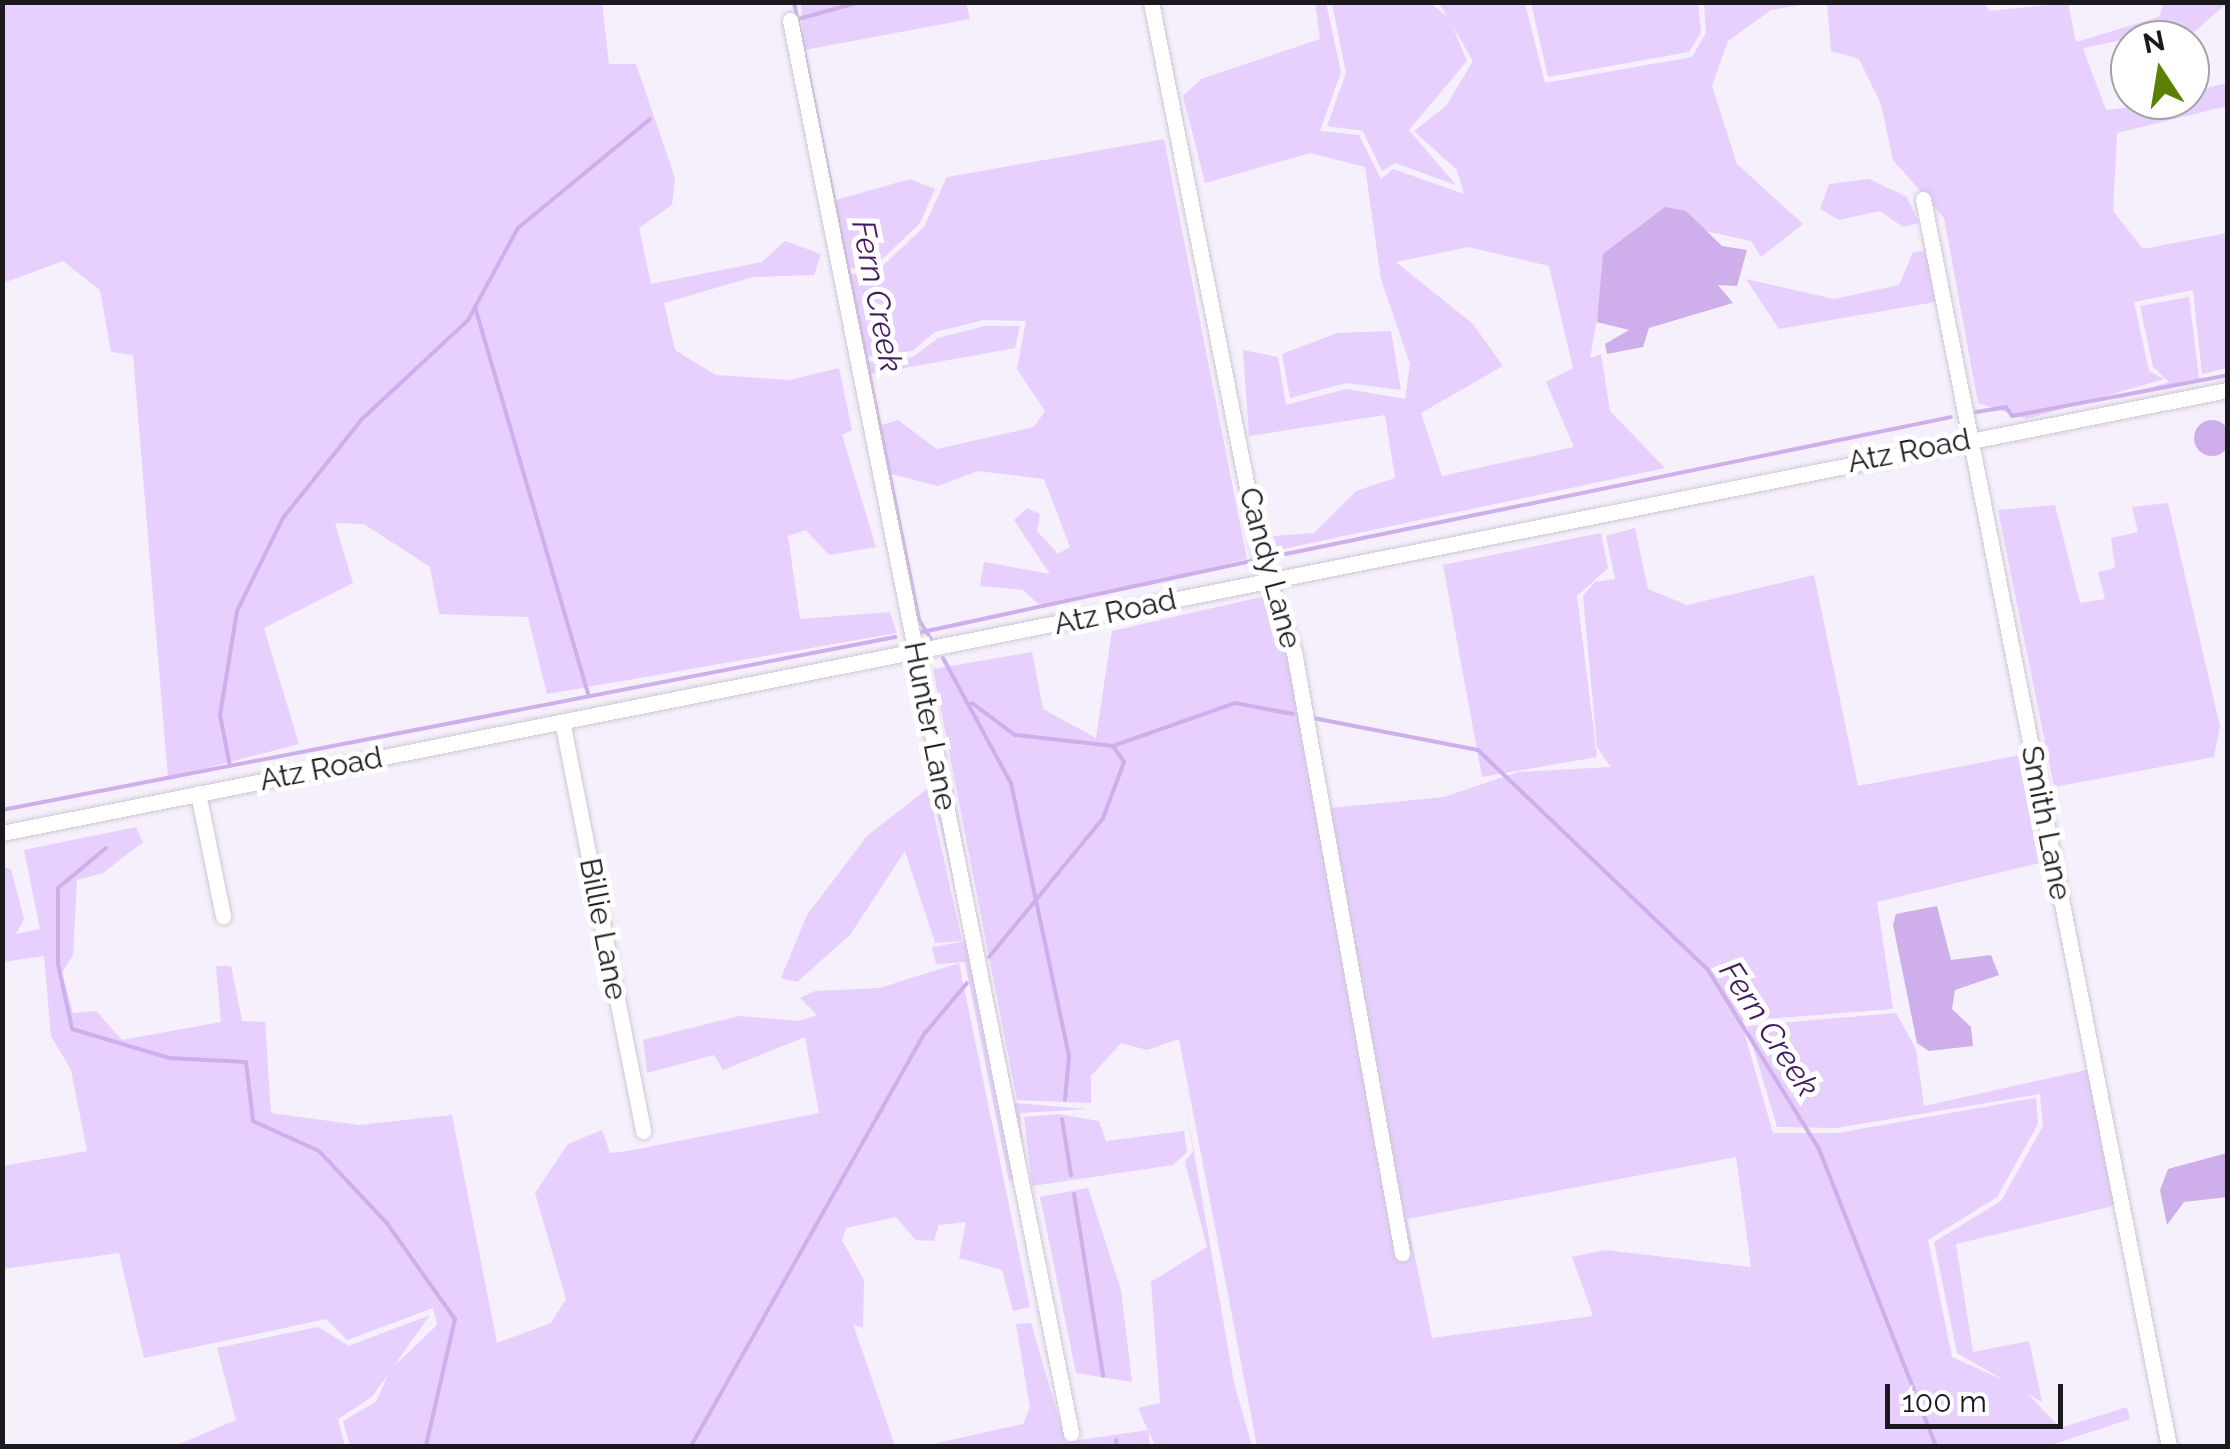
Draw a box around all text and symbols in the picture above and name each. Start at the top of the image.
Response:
north arrow [2110,20,2210,120]
text: N [2140,24,2168,60]
water label: Fern Creek [843,217,911,375]
street label: Atz Road [1845,421,1973,481]
street label: Candy Lane [1231,483,1309,653]
street label: Atz Road [1051,581,1179,643]
street label: Hunter Lane [896,638,964,814]
street label: Atz Road [257,739,385,799]
street label: Smith Lane [2013,743,2079,903]
street label: Billie Lane [572,855,634,1003]
water label: Fern Creek [1711,954,1827,1104]
scale bar [1890,1364,2068,1426]
text: 100 m [1902,1384,1987,1419]

